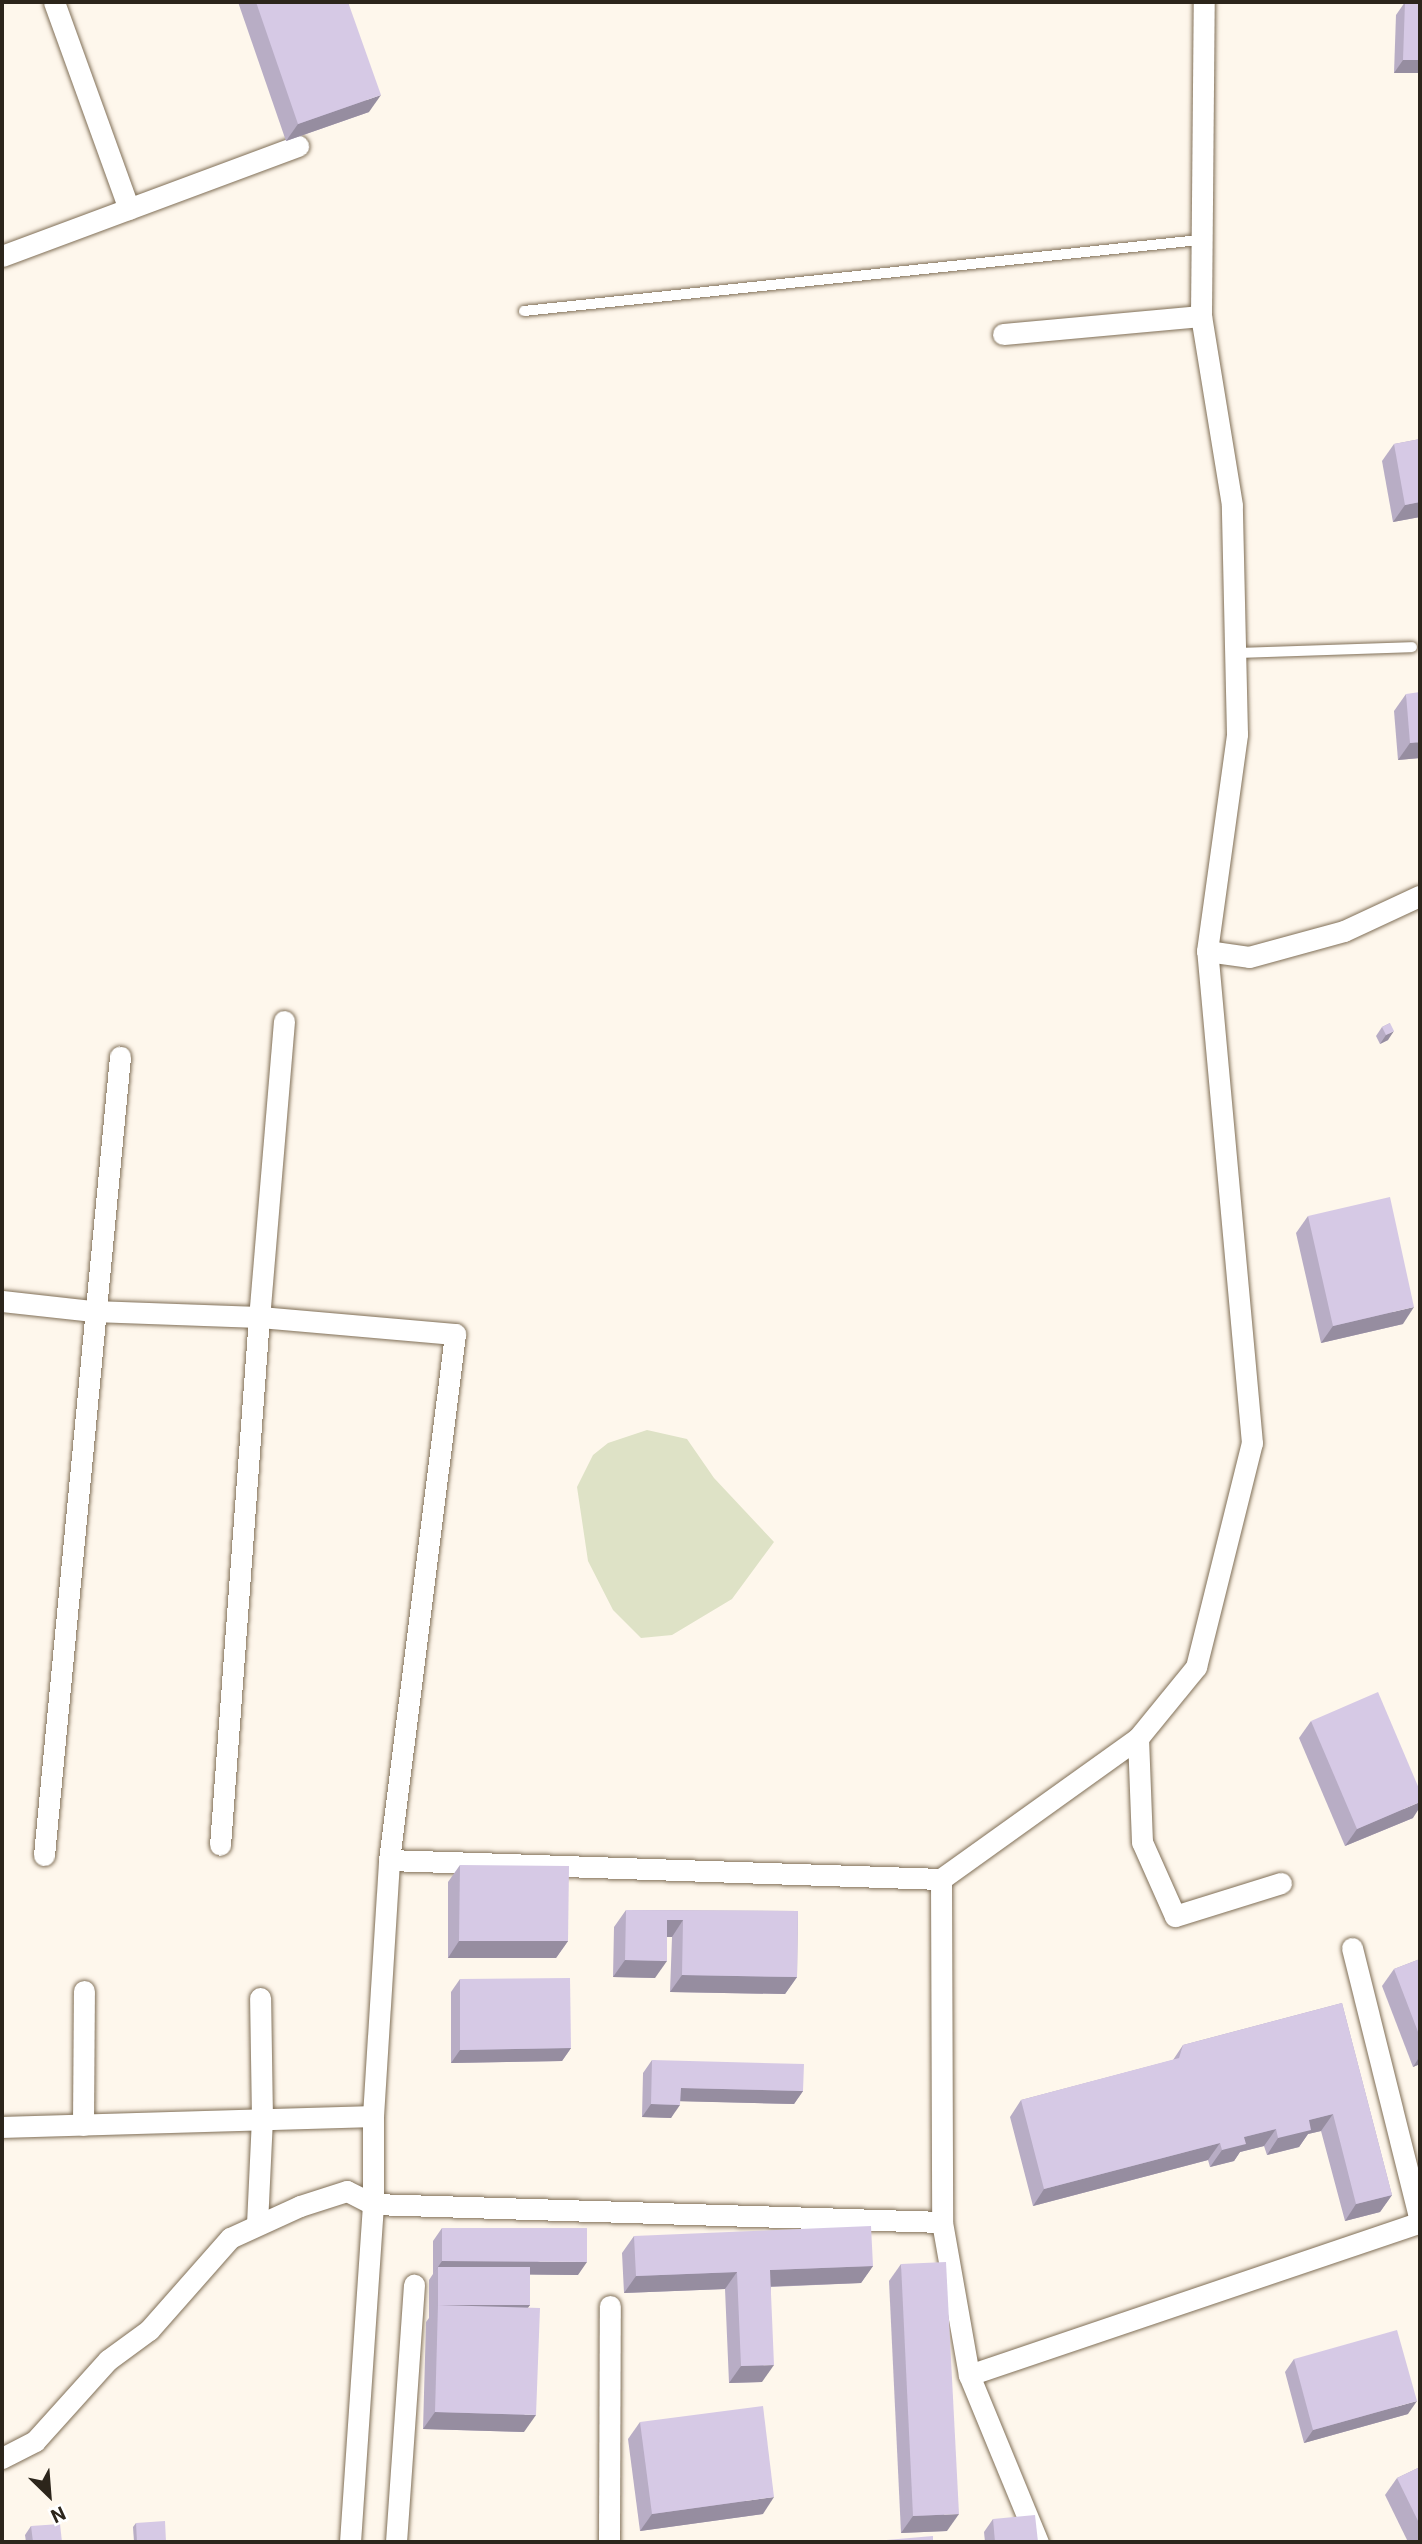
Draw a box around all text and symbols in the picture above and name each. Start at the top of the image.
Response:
north arrow [14,2460,84,2530]
text: N [47,2501,69,2528]

